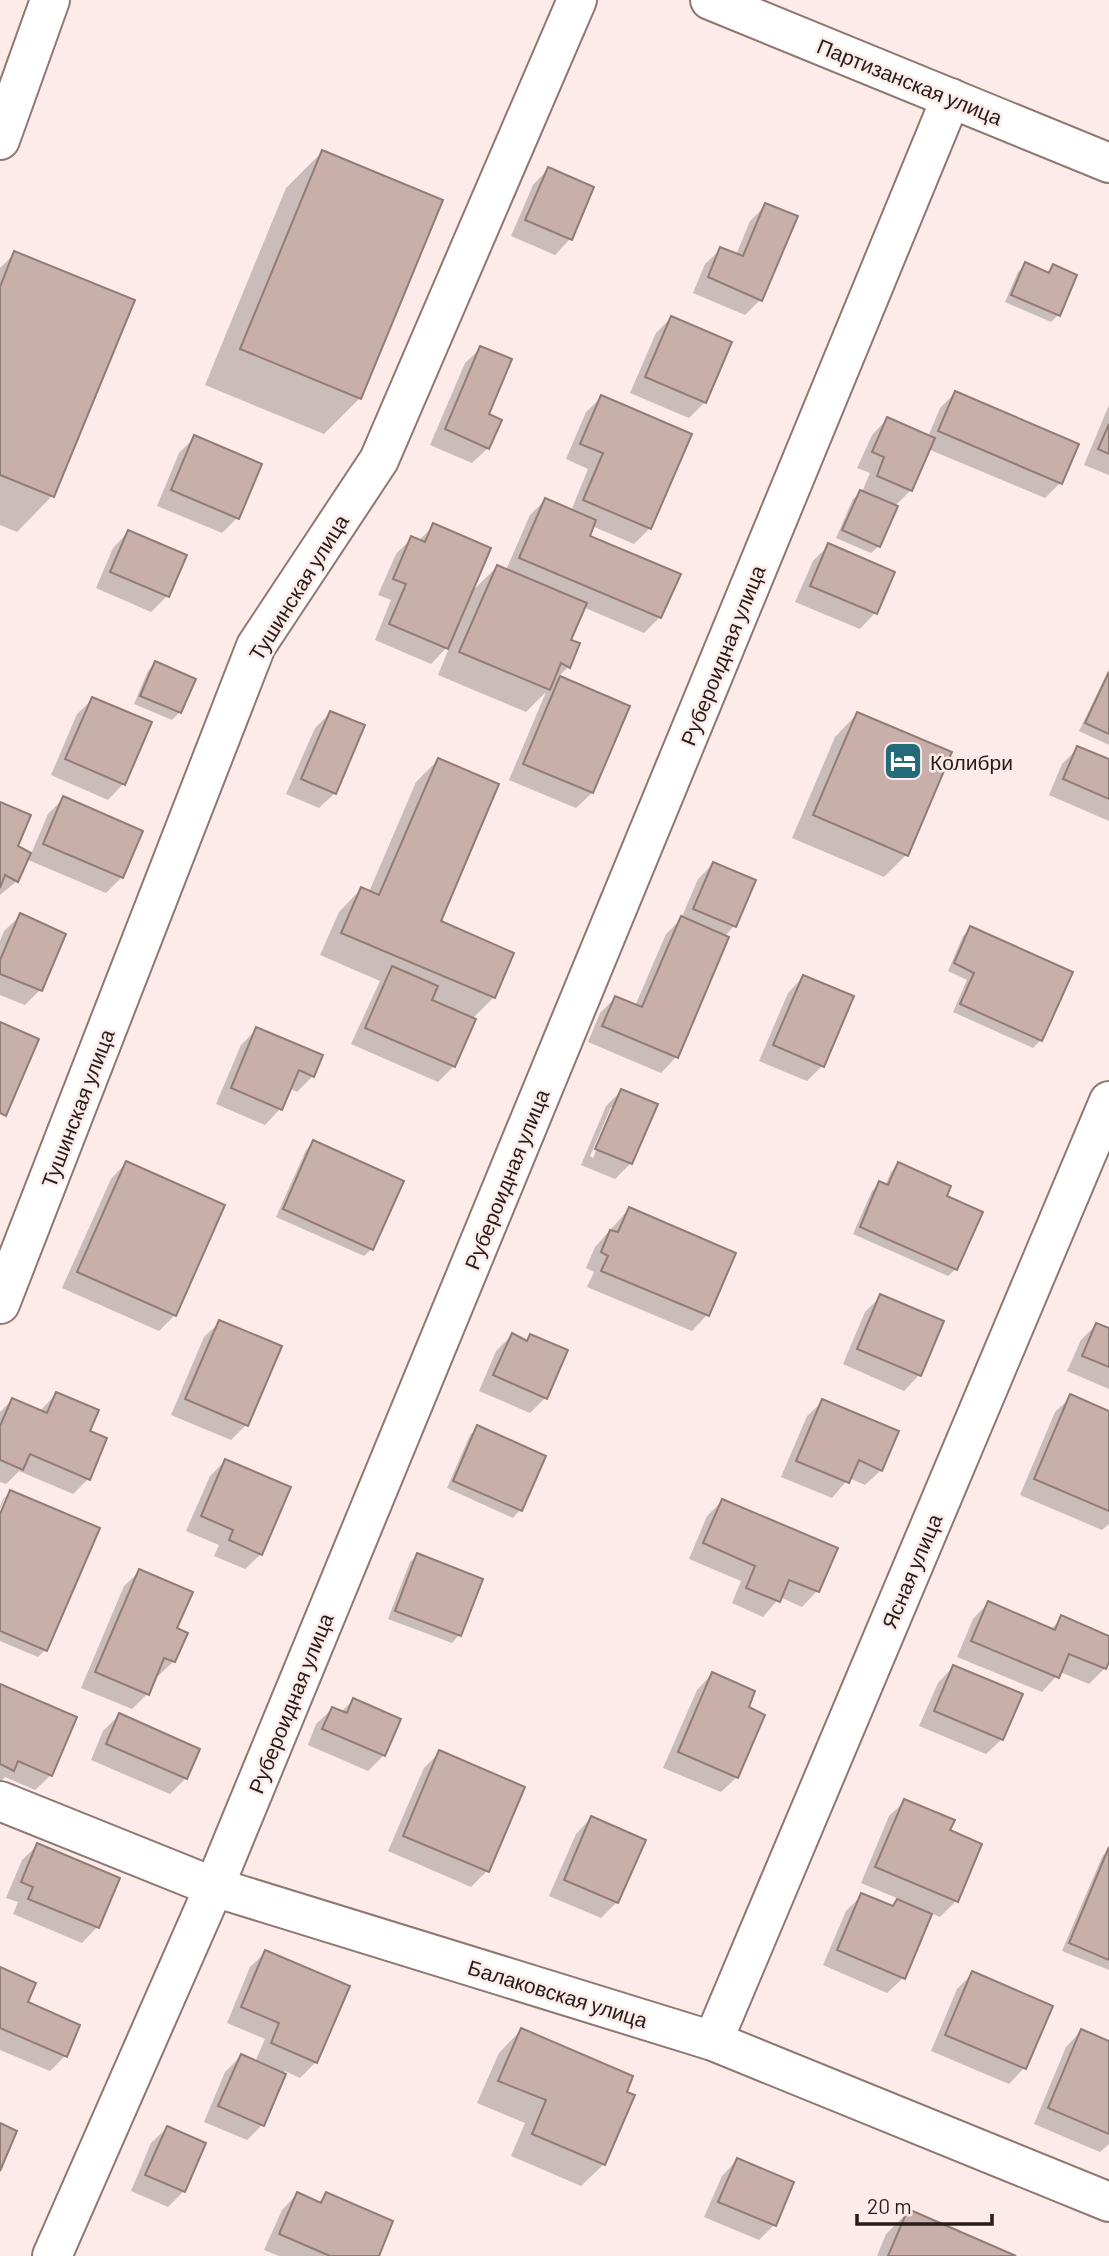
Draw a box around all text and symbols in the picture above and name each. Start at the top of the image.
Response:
street label: Партизанская улица [814,32,1006,130]
street label: Тушинская улица [243,509,353,665]
street label: Рубероидная улица [674,561,770,749]
hotel icon: Колибри [882,740,924,782]
place label: Колибри [930,749,1013,774]
street label: Тушинская улица [35,1025,119,1191]
street label: Рубероидная улица [458,1085,554,1273]
street label: Ясная улица [876,1510,947,1632]
street label: Рубероидная улица [242,1609,338,1797]
street label: Балаковская улица [465,1954,651,2032]
scale bar [857,2182,992,2226]
text: 20 m [867,2193,912,2218]

